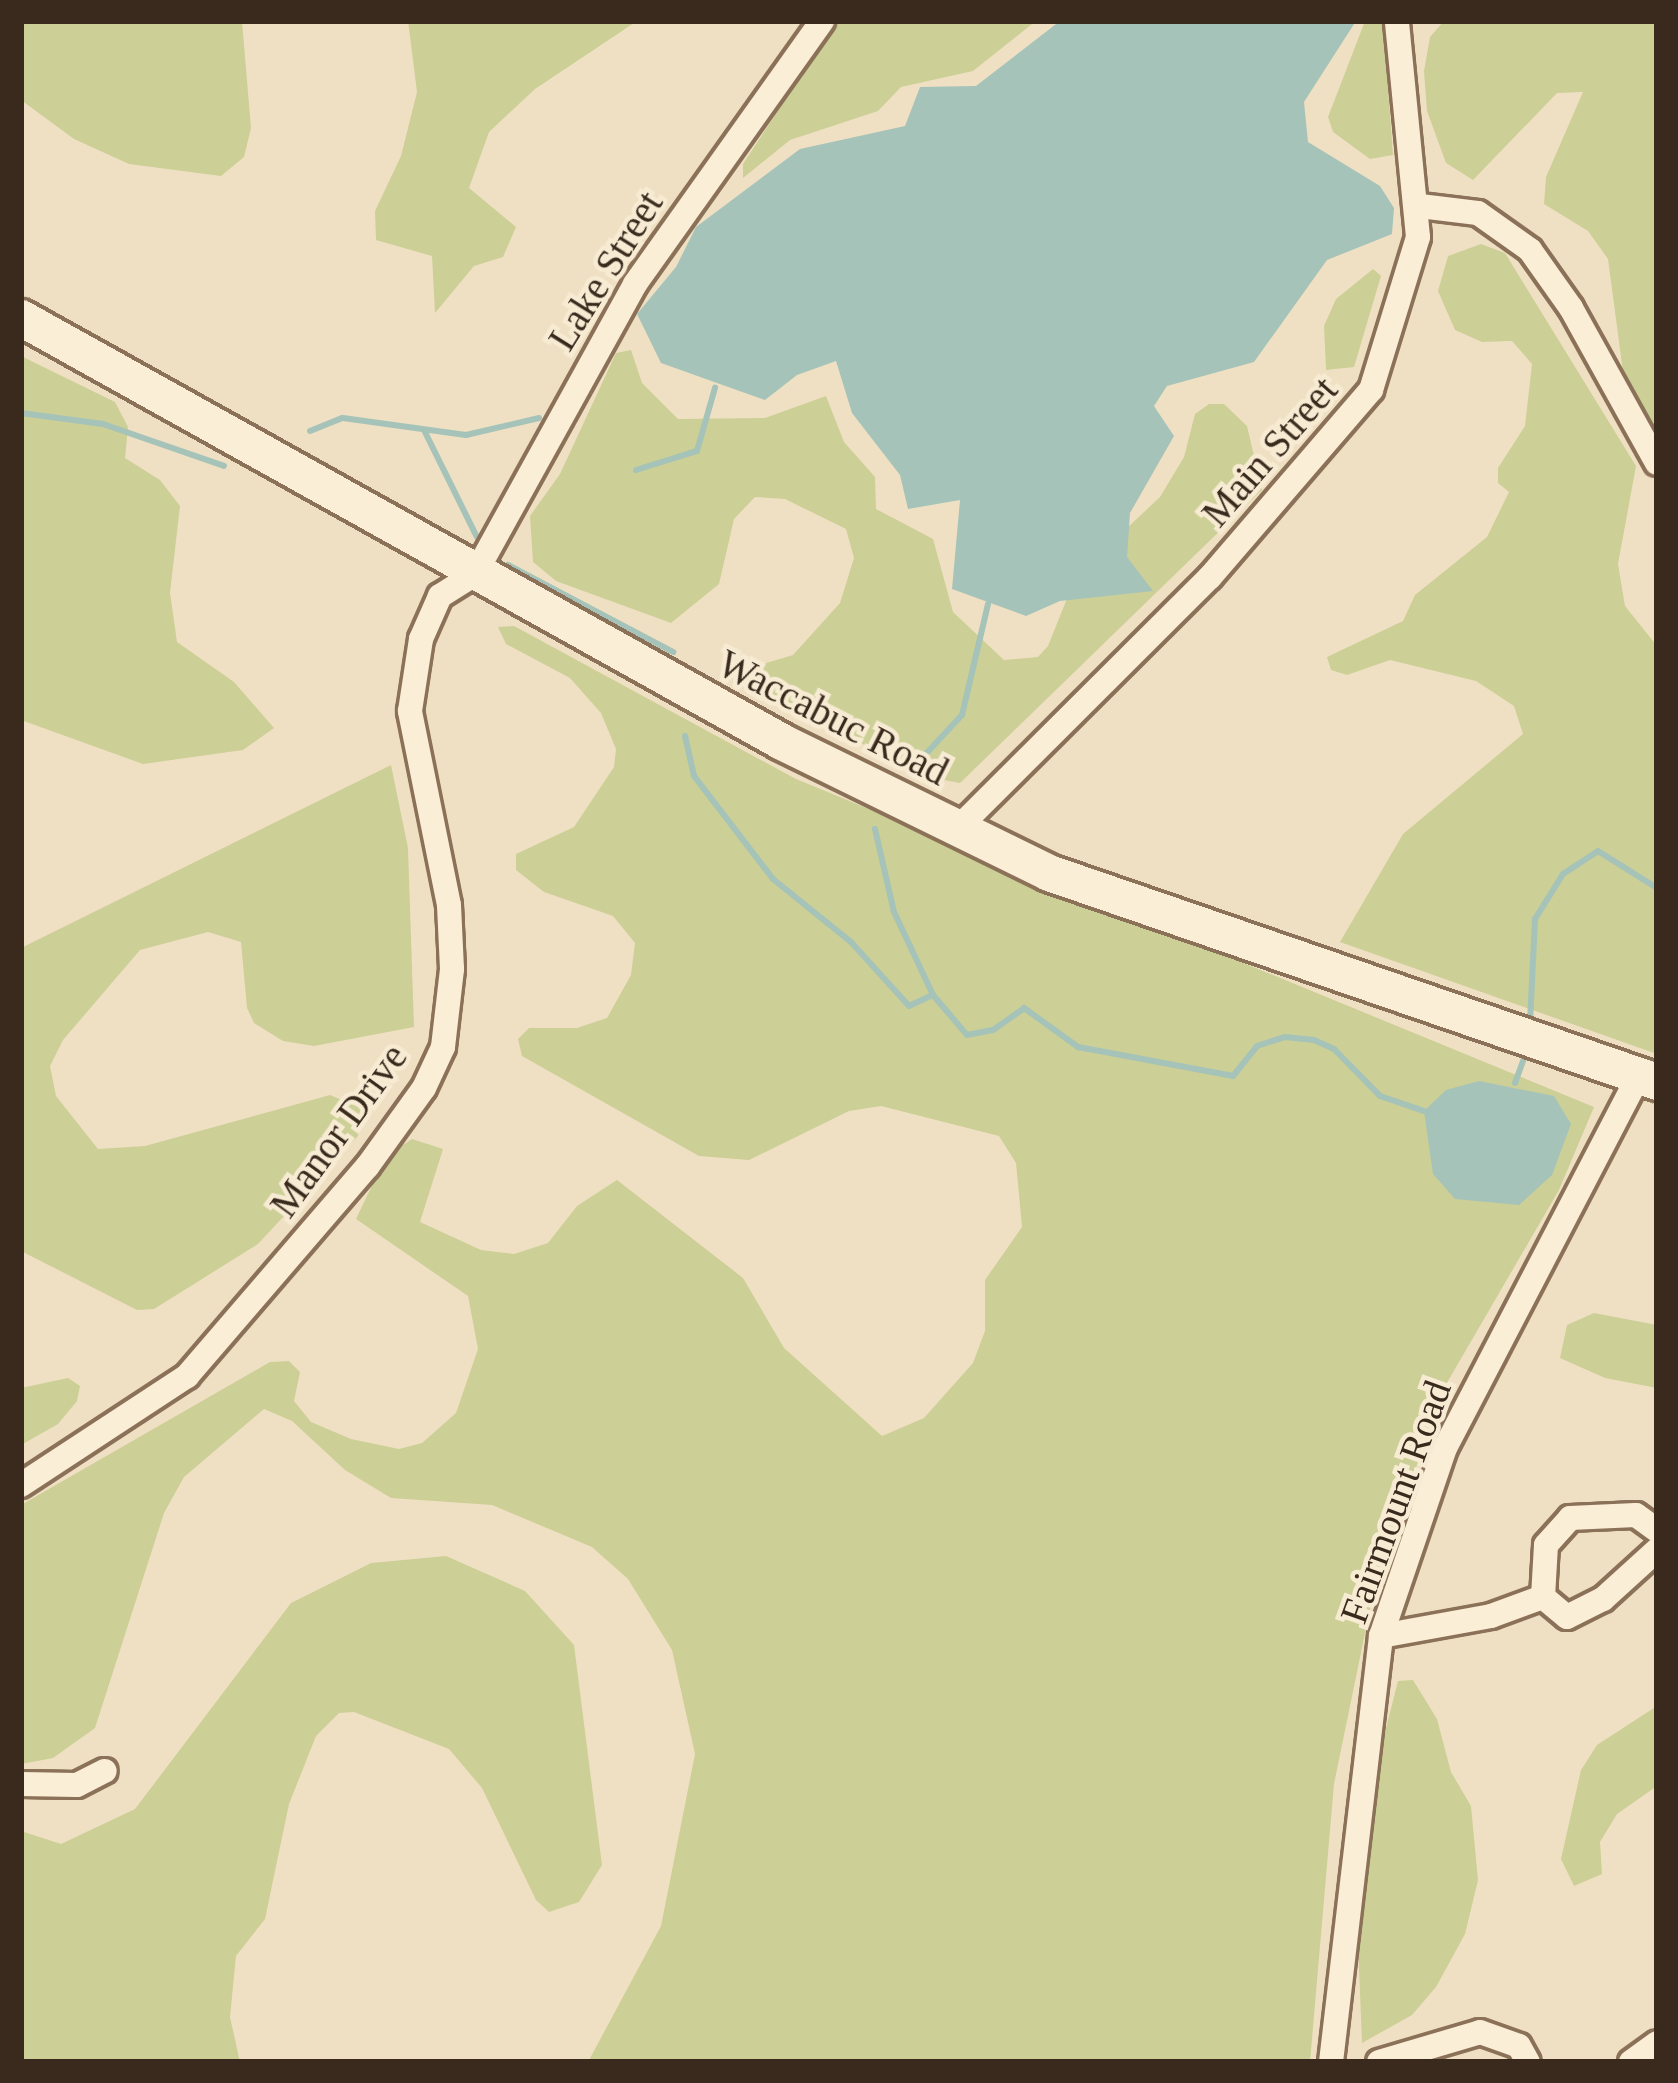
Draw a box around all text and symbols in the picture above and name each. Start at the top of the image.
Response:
street label: Lake Street [539,183,673,359]
street label: Main Street [1192,368,1348,536]
street label: Waccabuc Road [710,640,956,796]
street label: Manor Drive [261,1035,417,1227]
street label: Fairmount Road [1330,1374,1462,1630]

